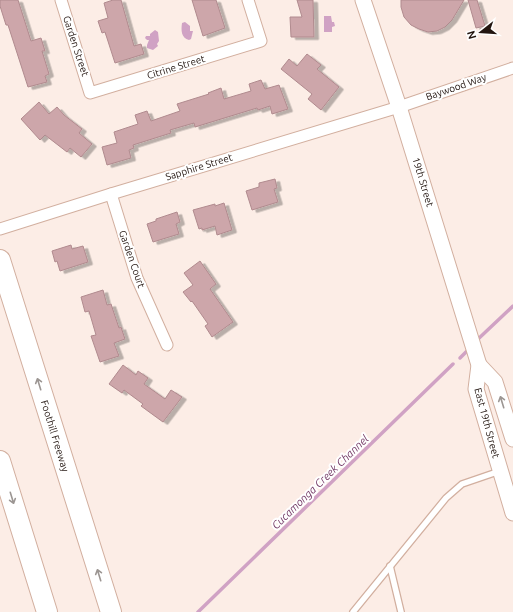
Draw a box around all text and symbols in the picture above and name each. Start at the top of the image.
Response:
north arrow [461,12,501,52]
street label: Garden Street [61,14,91,78]
text: N [464,29,478,41]
street label: Citrine Street [146,53,206,81]
street label: Baywood Way [424,71,488,102]
street label: Sapphire Street [164,152,234,182]
street label: 19th Street [410,156,436,208]
street label: Garden Court [117,229,147,289]
one-way arrow [35,378,42,391]
street label: East 19th Street [472,387,502,459]
one-way arrow [498,396,505,409]
street label: Foothill Freeway [39,399,71,473]
water label: Cucamonga Creek Channel [269,433,371,531]
one-way arrow [8,492,16,504]
one-way arrow [95,568,102,581]

